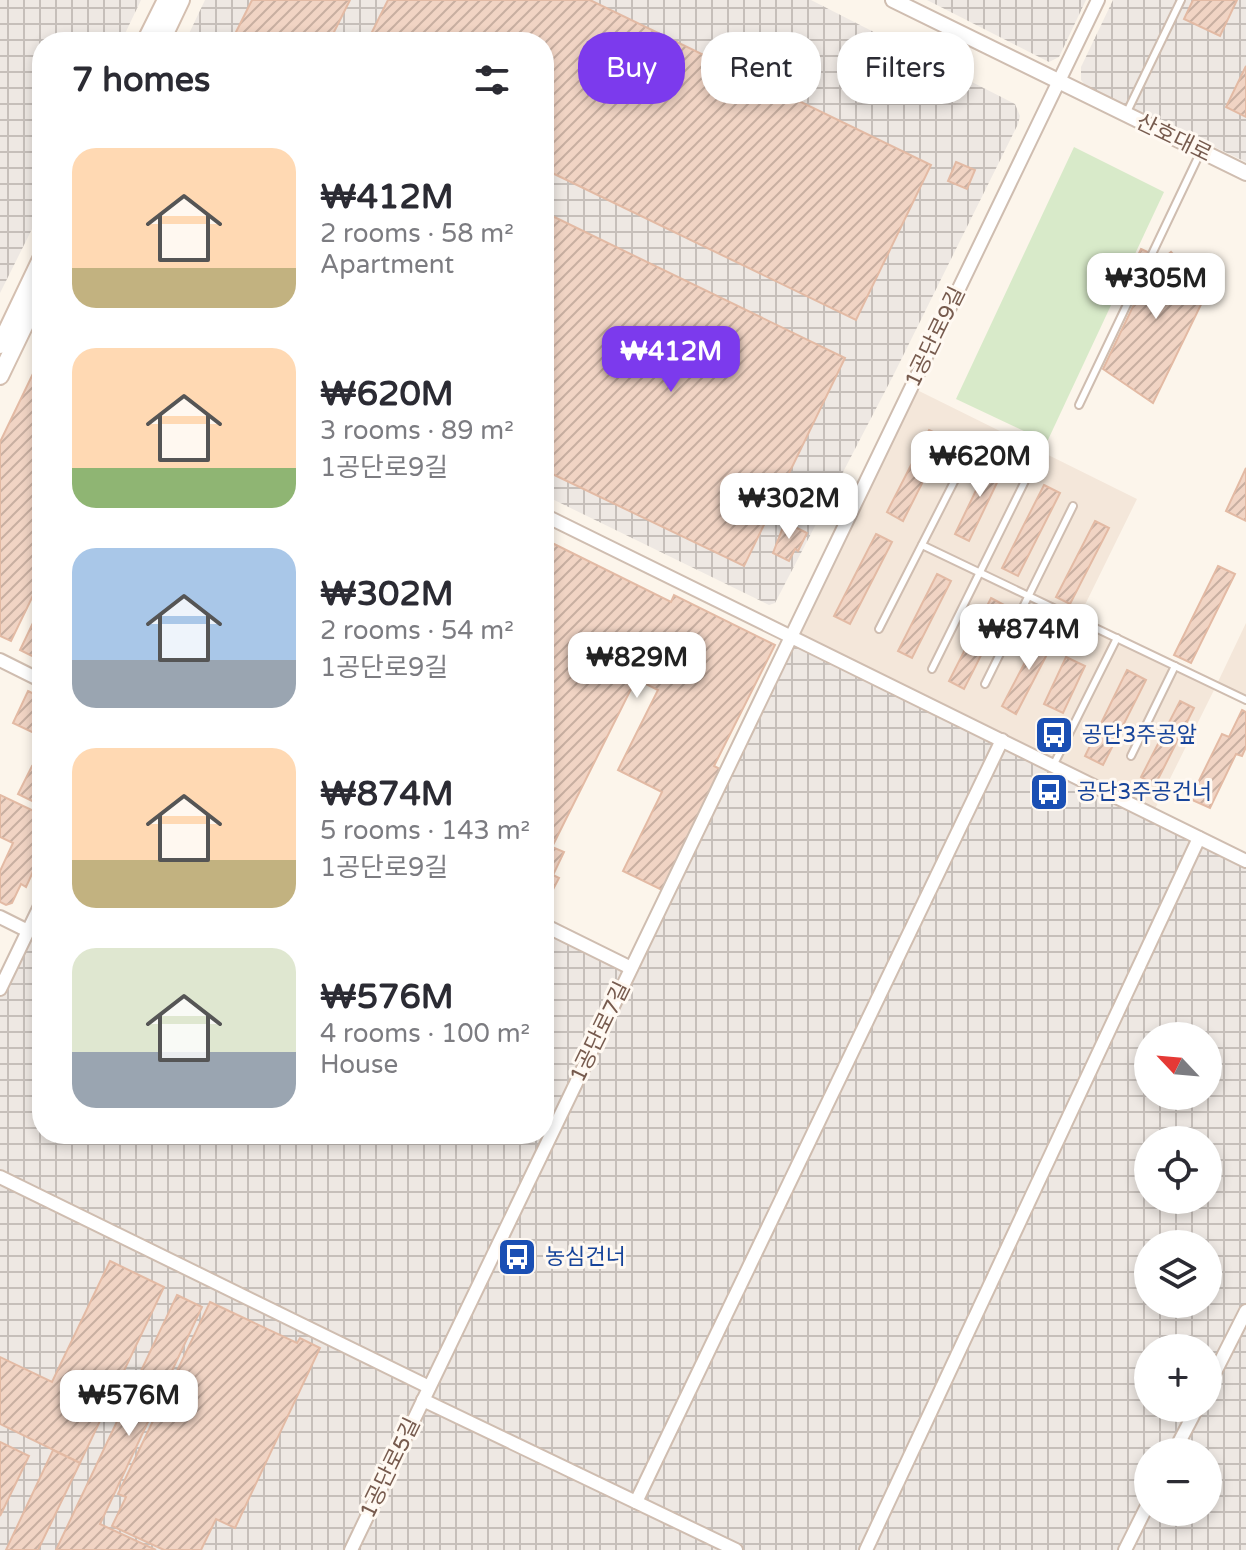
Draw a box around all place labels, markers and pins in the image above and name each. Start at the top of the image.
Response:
pin: ₩305M [1100,253,1212,321]
pin: ₩412M [615,326,727,394]
pin: ₩620M [924,431,1036,499]
pin: ₩302M [733,473,845,541]
pin: ₩874M [973,604,1085,672]
pin: ₩829M [581,632,693,700]
bus stop icon: 공단3주공앞 [1033,714,1075,756]
place label: 공단3주공앞 [1082,722,1197,748]
bus stop icon: 공단3주공건너 [1028,771,1070,813]
place label: 공단3주공건너 [1077,779,1212,805]
bus stop icon: 농심건너 [496,1236,538,1278]
place label: 농심건너 [545,1244,626,1270]
pin: ₩576M [73,1370,185,1438]

